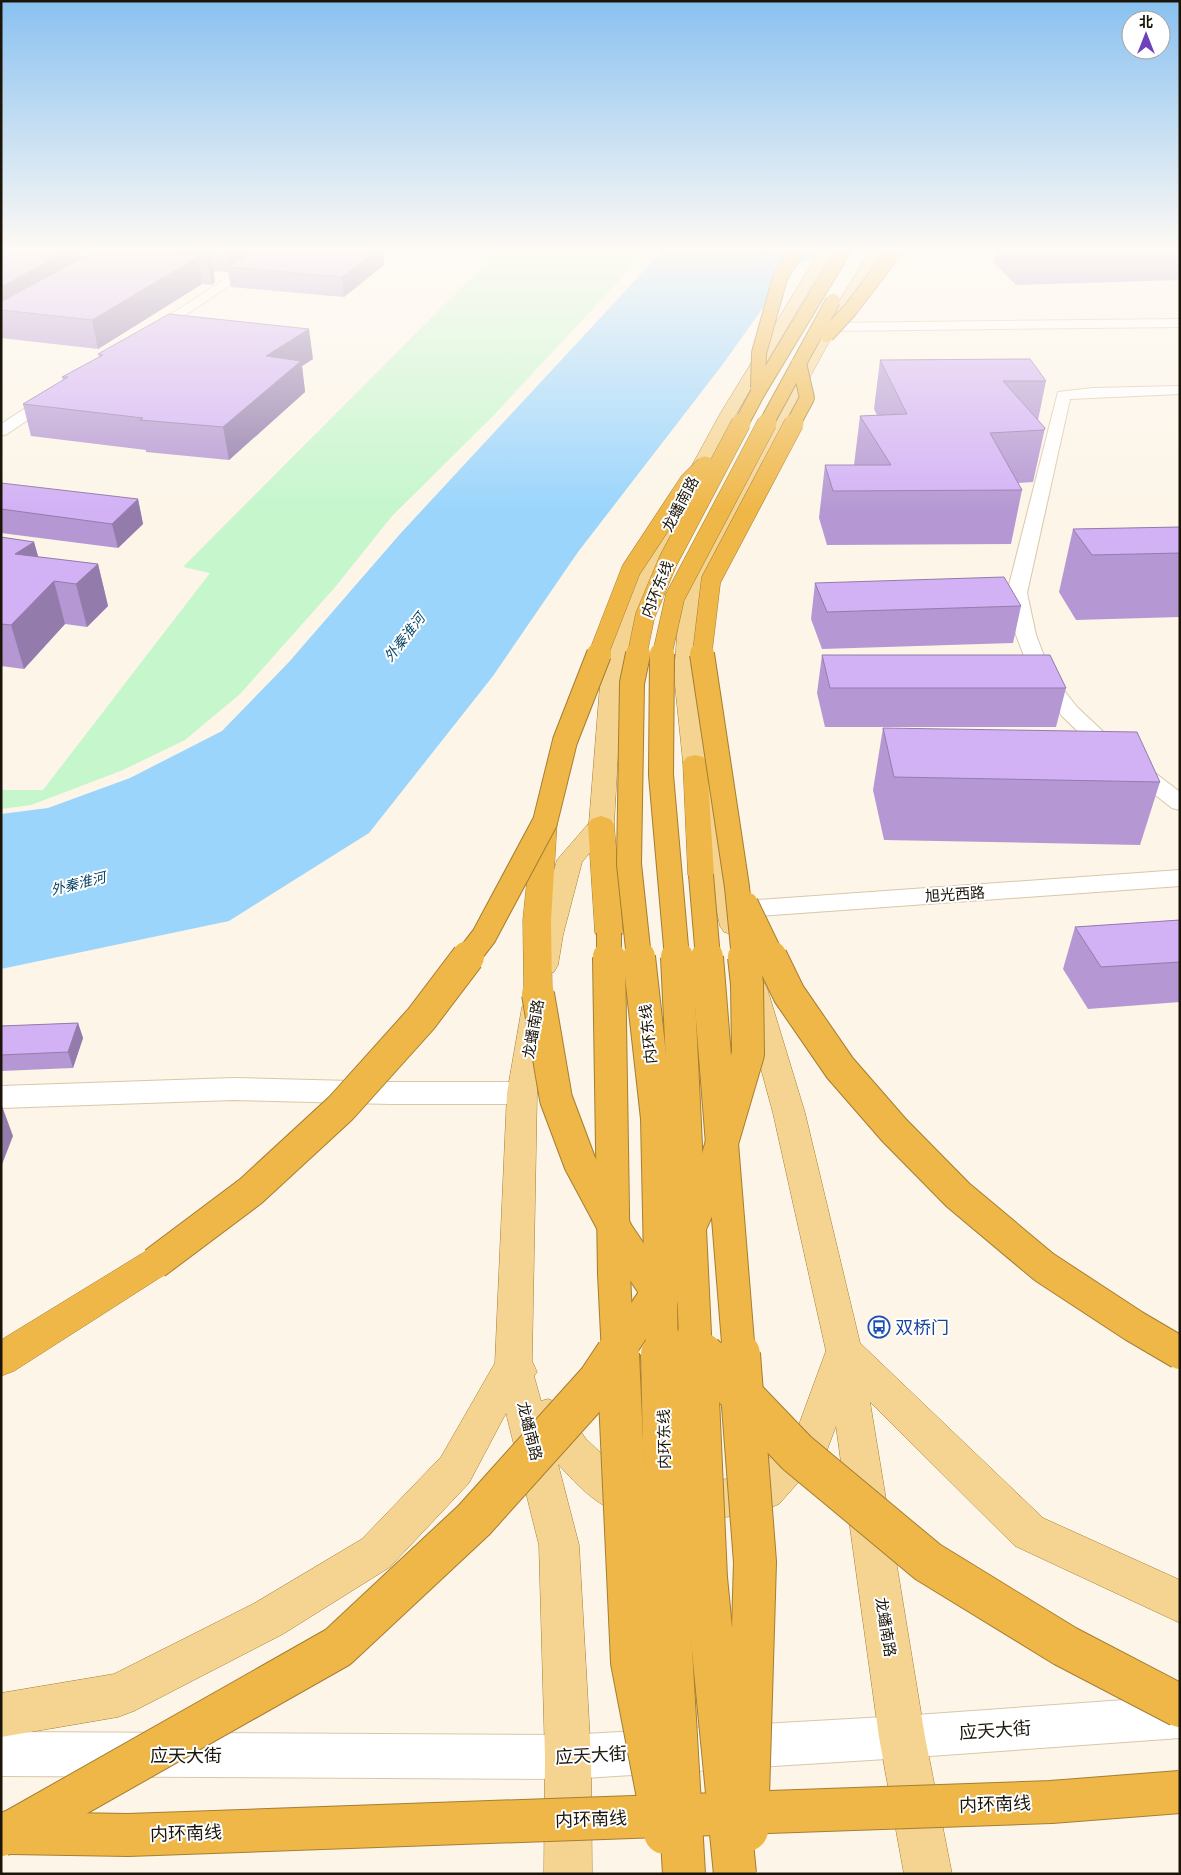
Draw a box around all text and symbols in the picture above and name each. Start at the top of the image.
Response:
north arrow [1121,10,1171,60]
text: 北 [1139,11,1153,32]
street label: 龙蟠南路 [656,472,704,536]
street label: 内环东线 [635,557,679,621]
water label: 外秦淮河 [378,606,431,666]
water label: 外秦淮河 [48,865,111,900]
street label: 旭光西路 [924,880,986,908]
street label: 龙蟠南路 [516,997,550,1061]
street label: 内环东线 [633,1003,663,1065]
place label: 双桥门 [895,1314,949,1341]
bus stop icon: 双桥门 [867,1315,891,1339]
street label: 龙蟠南路 [512,1399,548,1463]
street label: 内环东线 [652,1409,676,1469]
street label: 龙蟠南路 [870,1596,902,1658]
street label: 应天大街 [958,1714,1032,1746]
street label: 应天大街 [554,1740,628,1770]
street label: 应天大街 [150,1742,222,1769]
street label: 内环南线 [959,1789,1031,1819]
street label: 内环南线 [555,1804,627,1834]
street label: 内环南线 [150,1818,222,1848]

